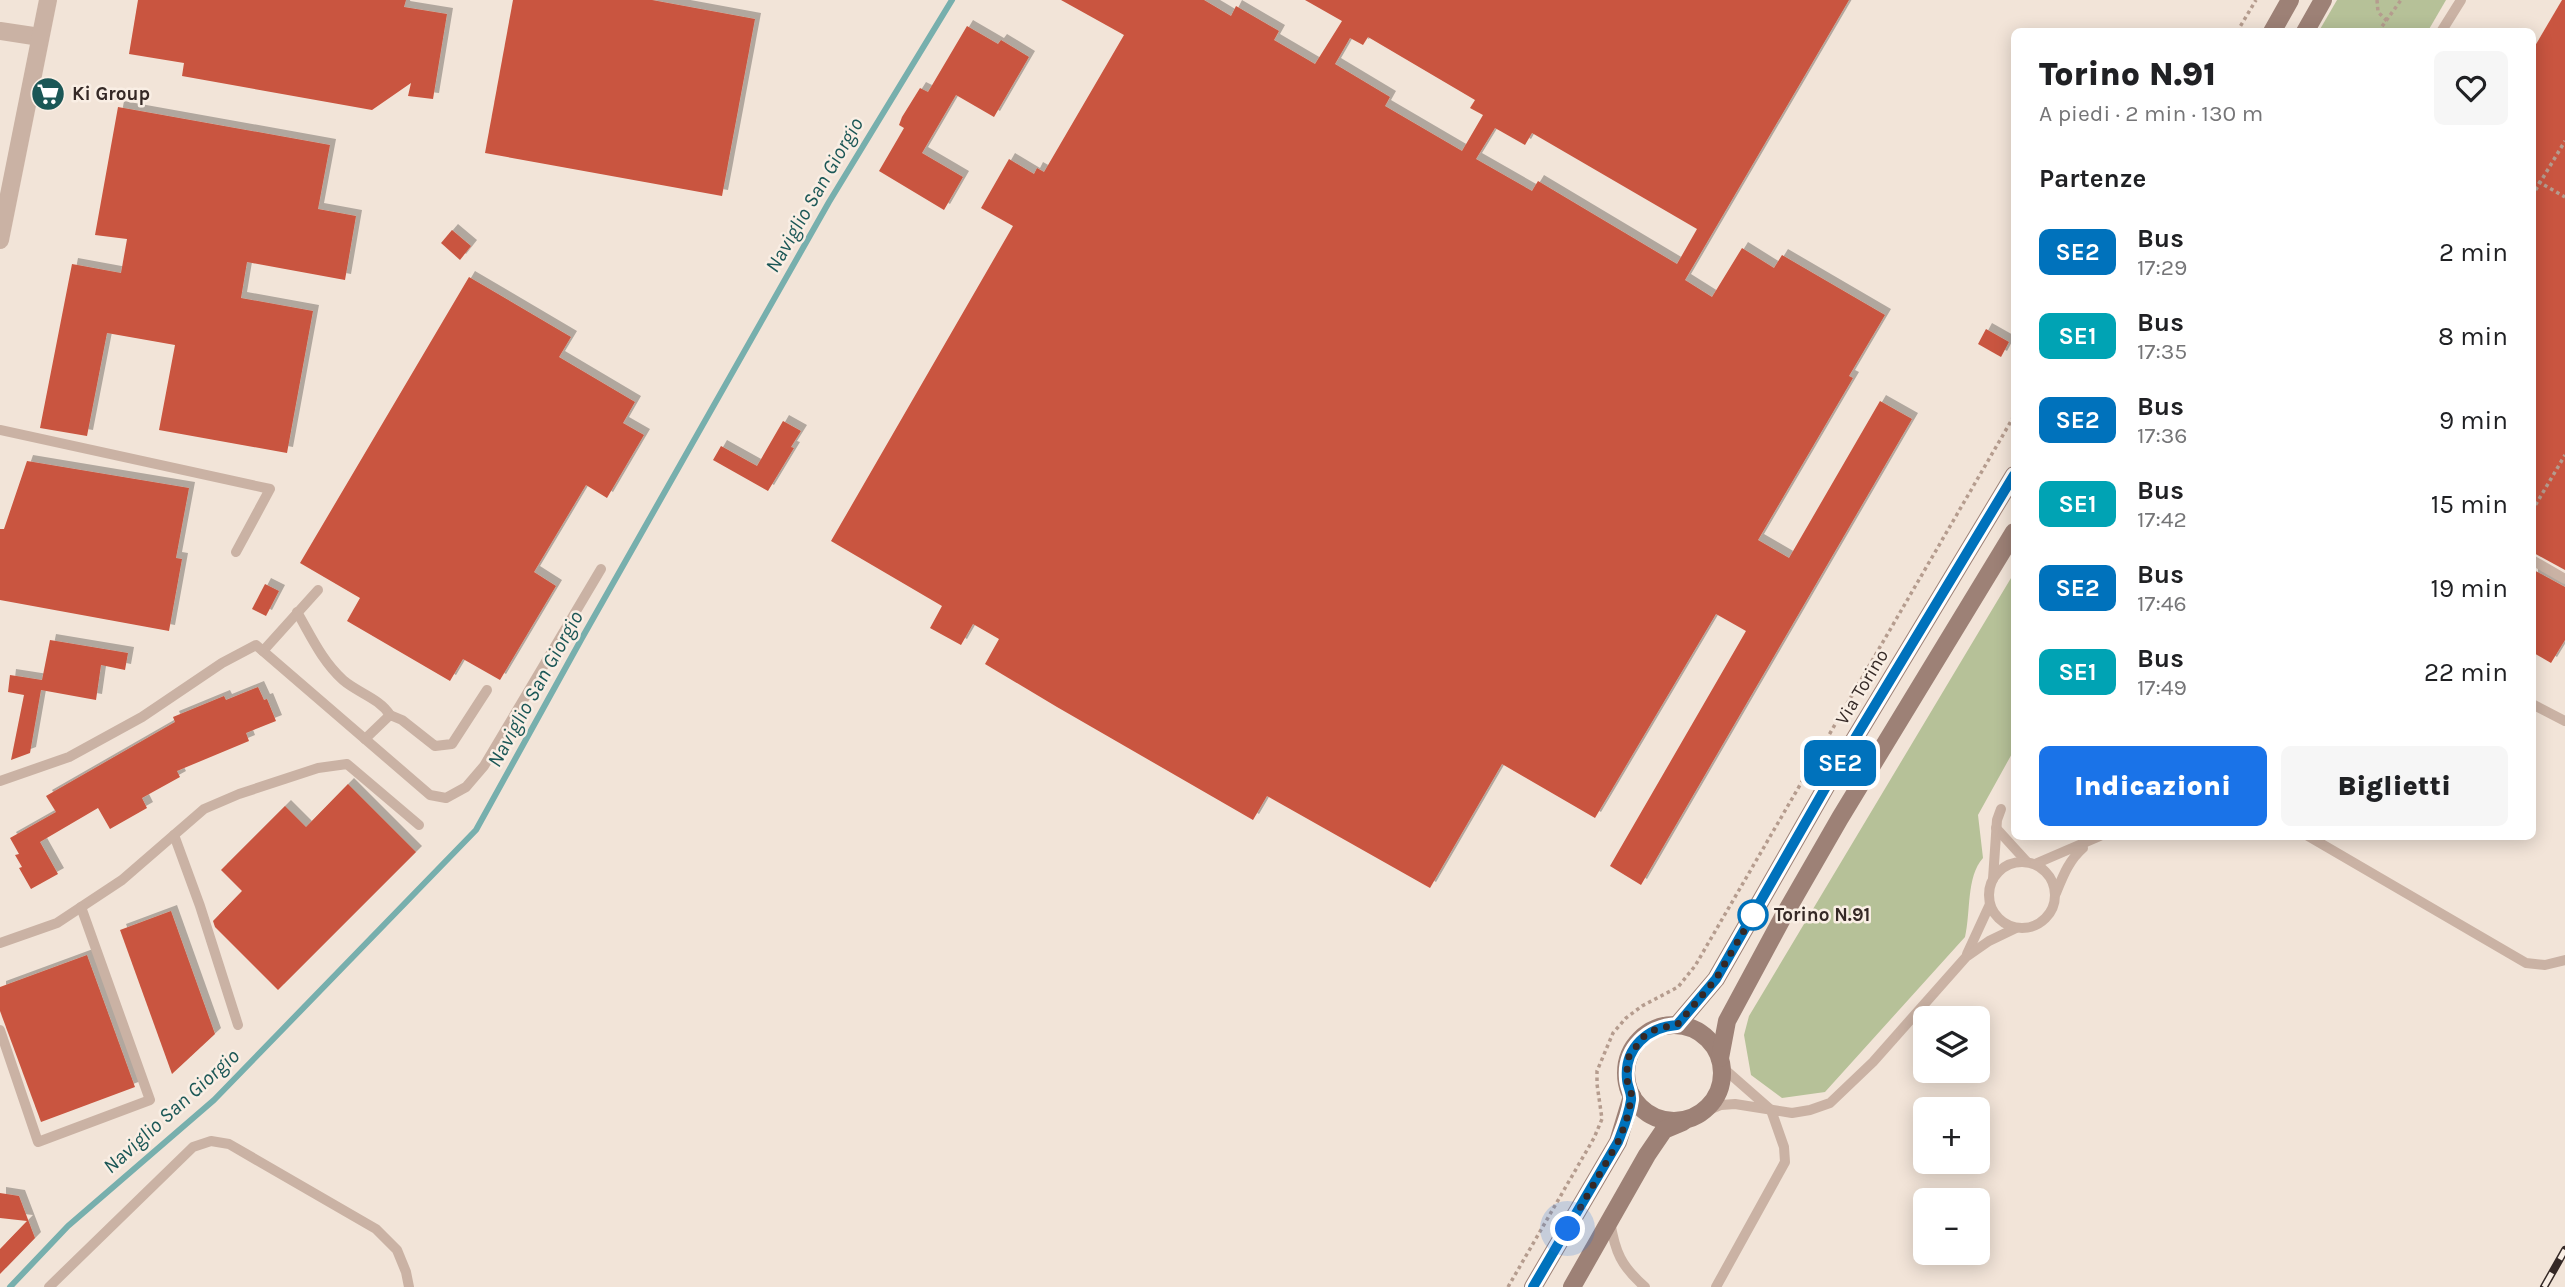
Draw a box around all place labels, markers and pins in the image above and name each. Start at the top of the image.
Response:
supermarket icon: Ki Group [29,75,67,113]
place label: Ki Group [72,83,150,105]
marker: Torino N.91 [1738,900,1768,930]
place label: Torino N.91 [1774,904,1870,926]

